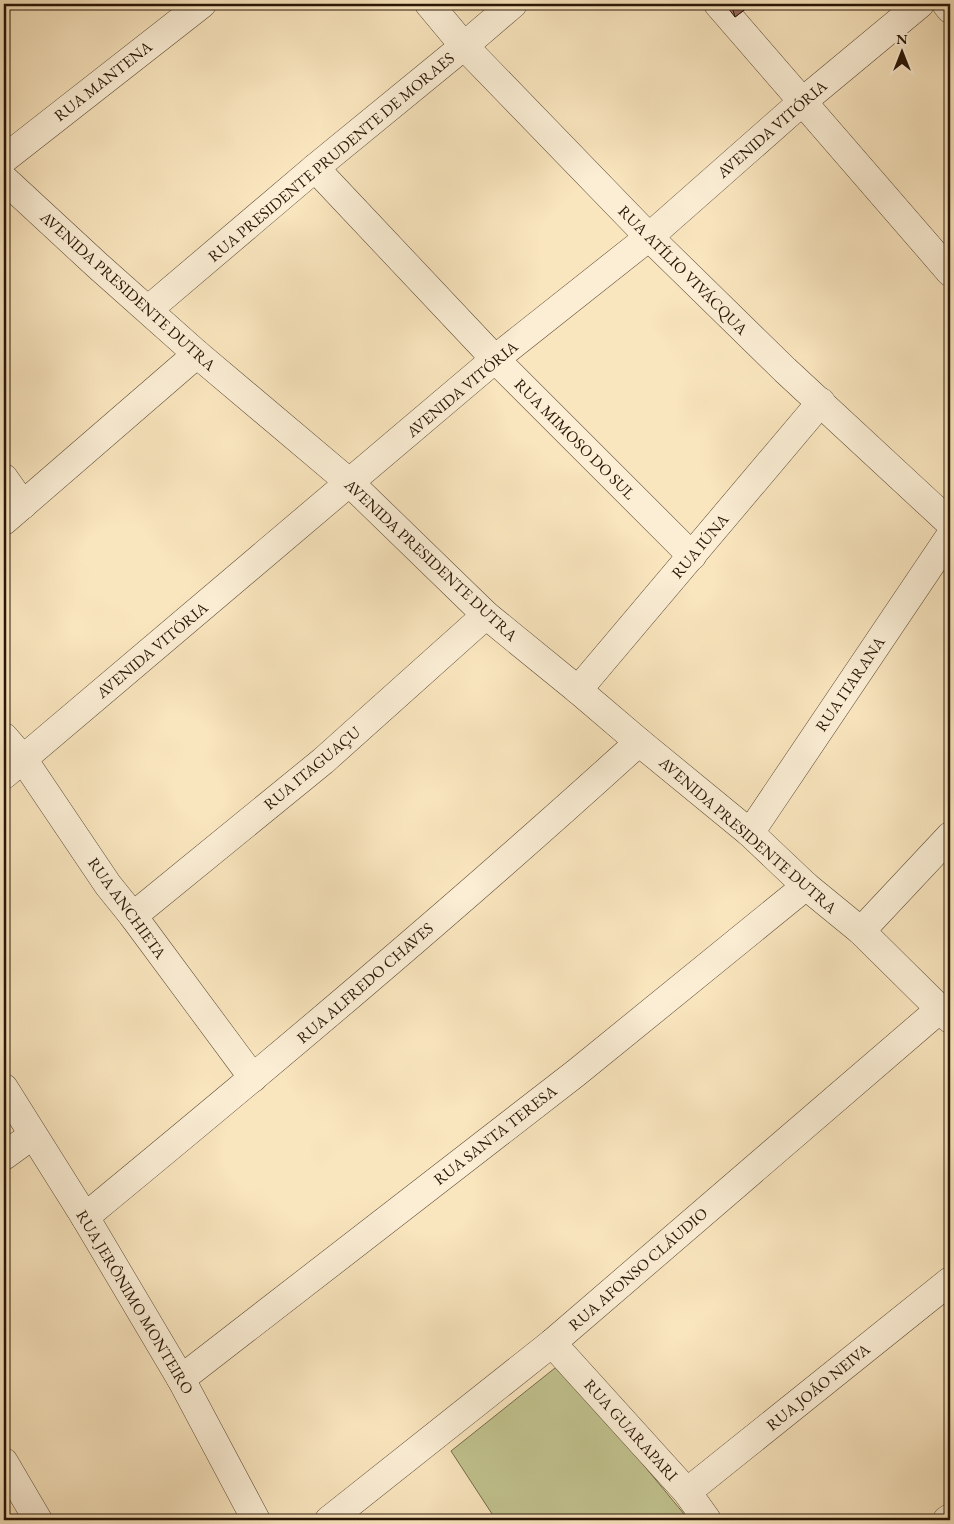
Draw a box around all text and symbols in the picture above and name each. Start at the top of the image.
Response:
north arrow [876,28,926,78]
text: N [896,30,908,48]
street label: RUA MANTENA [50,35,157,126]
street label: RUA PRESIDENTE PRUDENTE DE MORAES [203,48,459,266]
street label: AVENIDA VITÓRIA [712,75,832,183]
street label: RUA ATÍLIO VIVÁCQUA [614,201,753,340]
street label: AVENIDA PRESIDENTE DUTRA [35,206,221,376]
street label: AVENIDA VITÓRIA [401,336,523,442]
street label: RUA MIMOSO DO SUL [510,374,640,504]
street label: AVENIDA PRESIDENTE DUTRA [339,474,523,646]
street label: RUA IÚNA [667,508,734,583]
street label: AVENIDA VITÓRIA [91,597,213,703]
street label: RUA ITARANA [810,632,890,736]
street label: RUA ITAGUAÇU [259,721,365,815]
street label: AVENIDA PRESIDENTE DUTRA [654,751,842,919]
street label: RUA ANCHIETA [83,853,171,964]
street label: RUA ALFREDO CHAVES [292,918,438,1048]
street label: RUA SANTA TERESA [429,1080,562,1190]
street label: RUA AFONSO CLÁUDIO [564,1203,712,1335]
street label: RUA JERÔNIMO MONTEIRO [72,1206,198,1398]
street label: RUA JOÃO NEIVA [762,1338,875,1435]
street label: RUA GUARAPARI [580,1374,683,1486]

